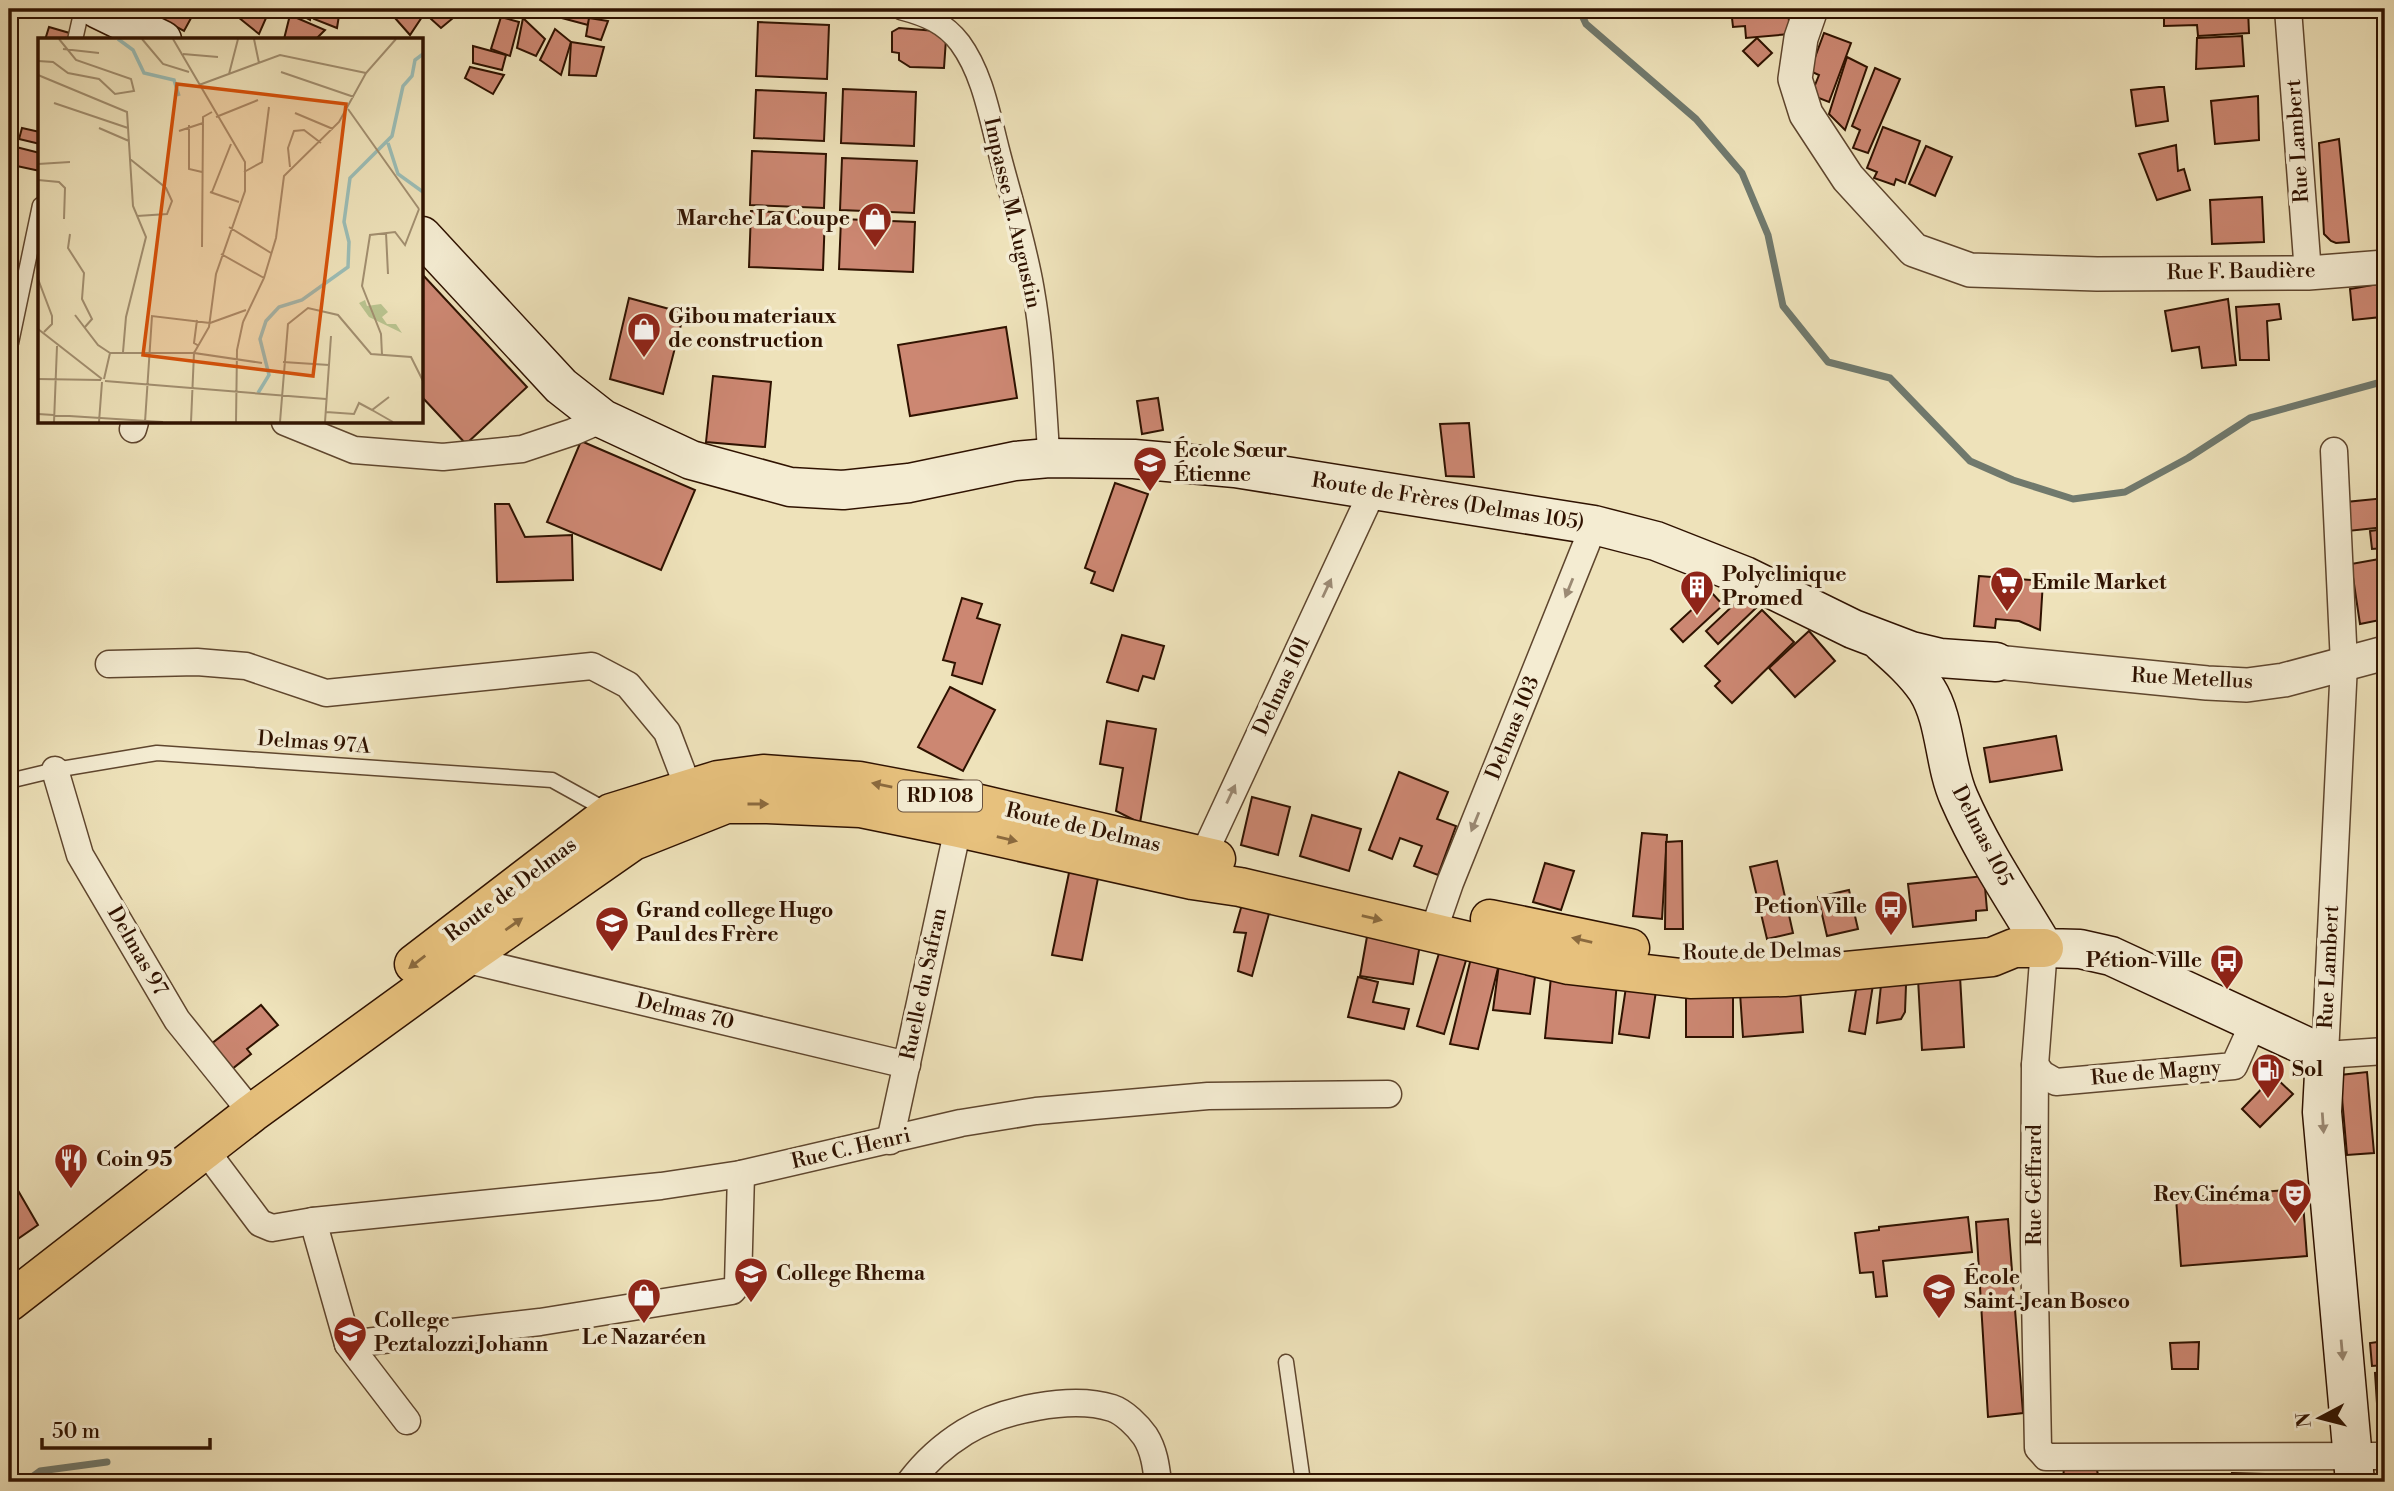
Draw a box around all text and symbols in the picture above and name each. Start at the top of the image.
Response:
inset map [38,38,424,424]
street label: Rue Lambert [2281,78,2315,204]
street label: Impasse M. Augustin [977,115,1047,312]
shop icon: Marche La Coupe [856,200,894,249]
place label: Marche La Coupe [677,206,850,232]
street label: Rue F. Baudière [2166,258,2316,286]
place label: Gibou materiaux de construction [668,304,837,354]
shop icon: Gibou materiaux de construction [625,310,663,359]
place label: École Sœur Étienne [1174,436,1287,488]
school or university icon: École Sœur Étienne [1131,444,1169,493]
street label: Route de Frères (Delmas 105) [1310,468,1586,536]
place label: Polyclinique Promed [1722,562,1847,612]
supermarket icon: Emile Market [1988,564,2026,613]
building icon: Polyclinique Promed [1678,568,1716,617]
place label: Emile Market [2032,570,2167,596]
one-way arrow [1322,578,1333,598]
one-way arrow [1563,578,1574,599]
street label: Delmas 101 [1248,632,1316,740]
street label: Rue Metellus [2130,663,2254,695]
street label: Delmas 103 [1480,672,1546,784]
street label: Delmas 97A [257,726,372,760]
one-way arrow [871,780,893,791]
road number: RD 108 [898,780,982,811]
street label: Delmas 105 [1946,781,2018,891]
one-way arrow [1225,784,1237,804]
one-way arrow [747,798,769,810]
street label: Route de Delmas [1003,798,1163,858]
one-way arrow [1469,812,1480,833]
street label: Route de Delmas [440,832,582,948]
one-way arrow [996,834,1018,845]
bus stop icon: Petion Ville [1872,888,1910,937]
place label: Petion Ville [1754,894,1867,920]
place label: Grand college Hugo Paul des Frère [636,898,833,948]
street label: Delmas 97 [101,902,173,1001]
school or university icon: Grand college Hugo Paul des Frère [593,904,631,953]
street label: Rue Lambert [2313,904,2345,1030]
street label: Ruelle du Safran [895,905,953,1063]
one-way arrow [1361,913,1383,924]
one-way arrow [505,917,523,931]
one-way arrow [1571,934,1593,945]
street label: Route de Delmas [1683,938,1841,966]
bus stop icon: Pétion-Ville [2208,942,2246,991]
place label: Pétion-Ville [2086,948,2202,974]
one-way arrow [408,954,426,969]
street label: Delmas 70 [634,988,736,1036]
fuel station icon: Sol [2249,1051,2287,1100]
street label: Rue de Magny [2090,1054,2223,1092]
place label: Sol [2292,1057,2323,1083]
one-way arrow [2318,1112,2329,1134]
street label: Rue C. Henri [789,1123,913,1175]
street label: Rue Geffrard [2022,1124,2048,1246]
restaurant icon: Coin 95 [52,1141,90,1190]
place label: Coin 95 [96,1147,173,1173]
theatre icon: Rev Cinéma [2276,1176,2314,1225]
place label: Rev Cinéma [2154,1182,2271,1208]
school or university icon: College Rhema [732,1255,770,1304]
place label: College Rhema [776,1261,926,1287]
place label: École Saint-Jean Bosco [1964,1263,2130,1315]
school or university icon: École Saint-Jean Bosco [1920,1271,1958,1320]
shop icon: Le Nazaréen [625,1276,663,1325]
place label: College Peztalozzi Johann [374,1308,548,1358]
school or university icon: College Peztalozzi Johann [331,1314,369,1363]
place label: Le Nazaréen [582,1325,706,1351]
one-way arrow [2337,1339,2348,1361]
north arrow [2286,1382,2356,1452]
scale bar [42,1407,210,1451]
text: N [2291,1411,2317,1429]
text: 50 m [52,1419,100,1445]

